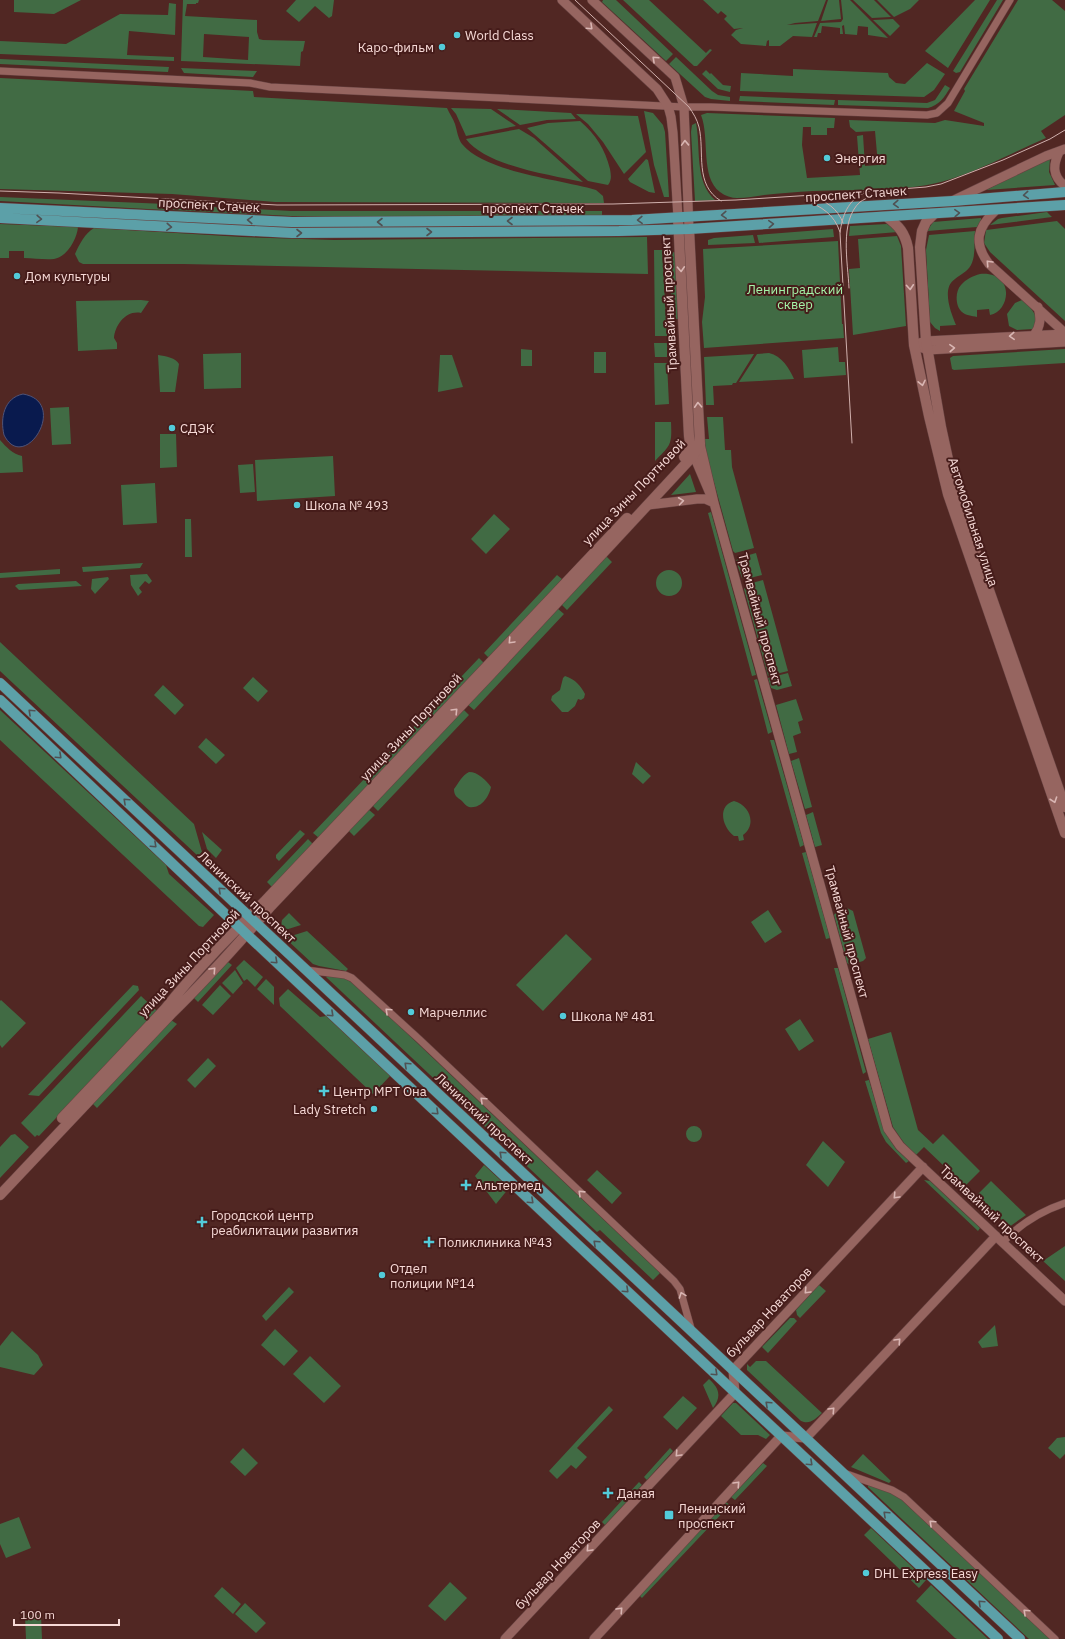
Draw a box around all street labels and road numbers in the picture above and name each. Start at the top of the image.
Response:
street label: проспект Стачек [805,182,907,206]
street label: проспект Стачек [158,194,260,216]
street label: проспект Стачек [482,200,584,217]
street label: Трамвайный проспект [657,235,681,373]
street label: улица Зины Портновой [579,435,689,549]
street label: Автомобильная улица [944,455,1002,589]
street label: Трамвайный проспект [734,551,786,687]
street label: улица Зины Портновой [357,669,465,785]
street label: Ленинский проспект [195,847,299,947]
street label: Трамвайный проспект [821,864,873,1000]
street label: улица Зины Портновой [135,905,243,1021]
street label: Ленинский проспект [432,1069,536,1169]
street label: Трамвайный проспект [936,1161,1048,1267]
street label: бульвар Новаторов [723,1263,815,1361]
street label: бульвар Новаторов [512,1515,604,1613]

